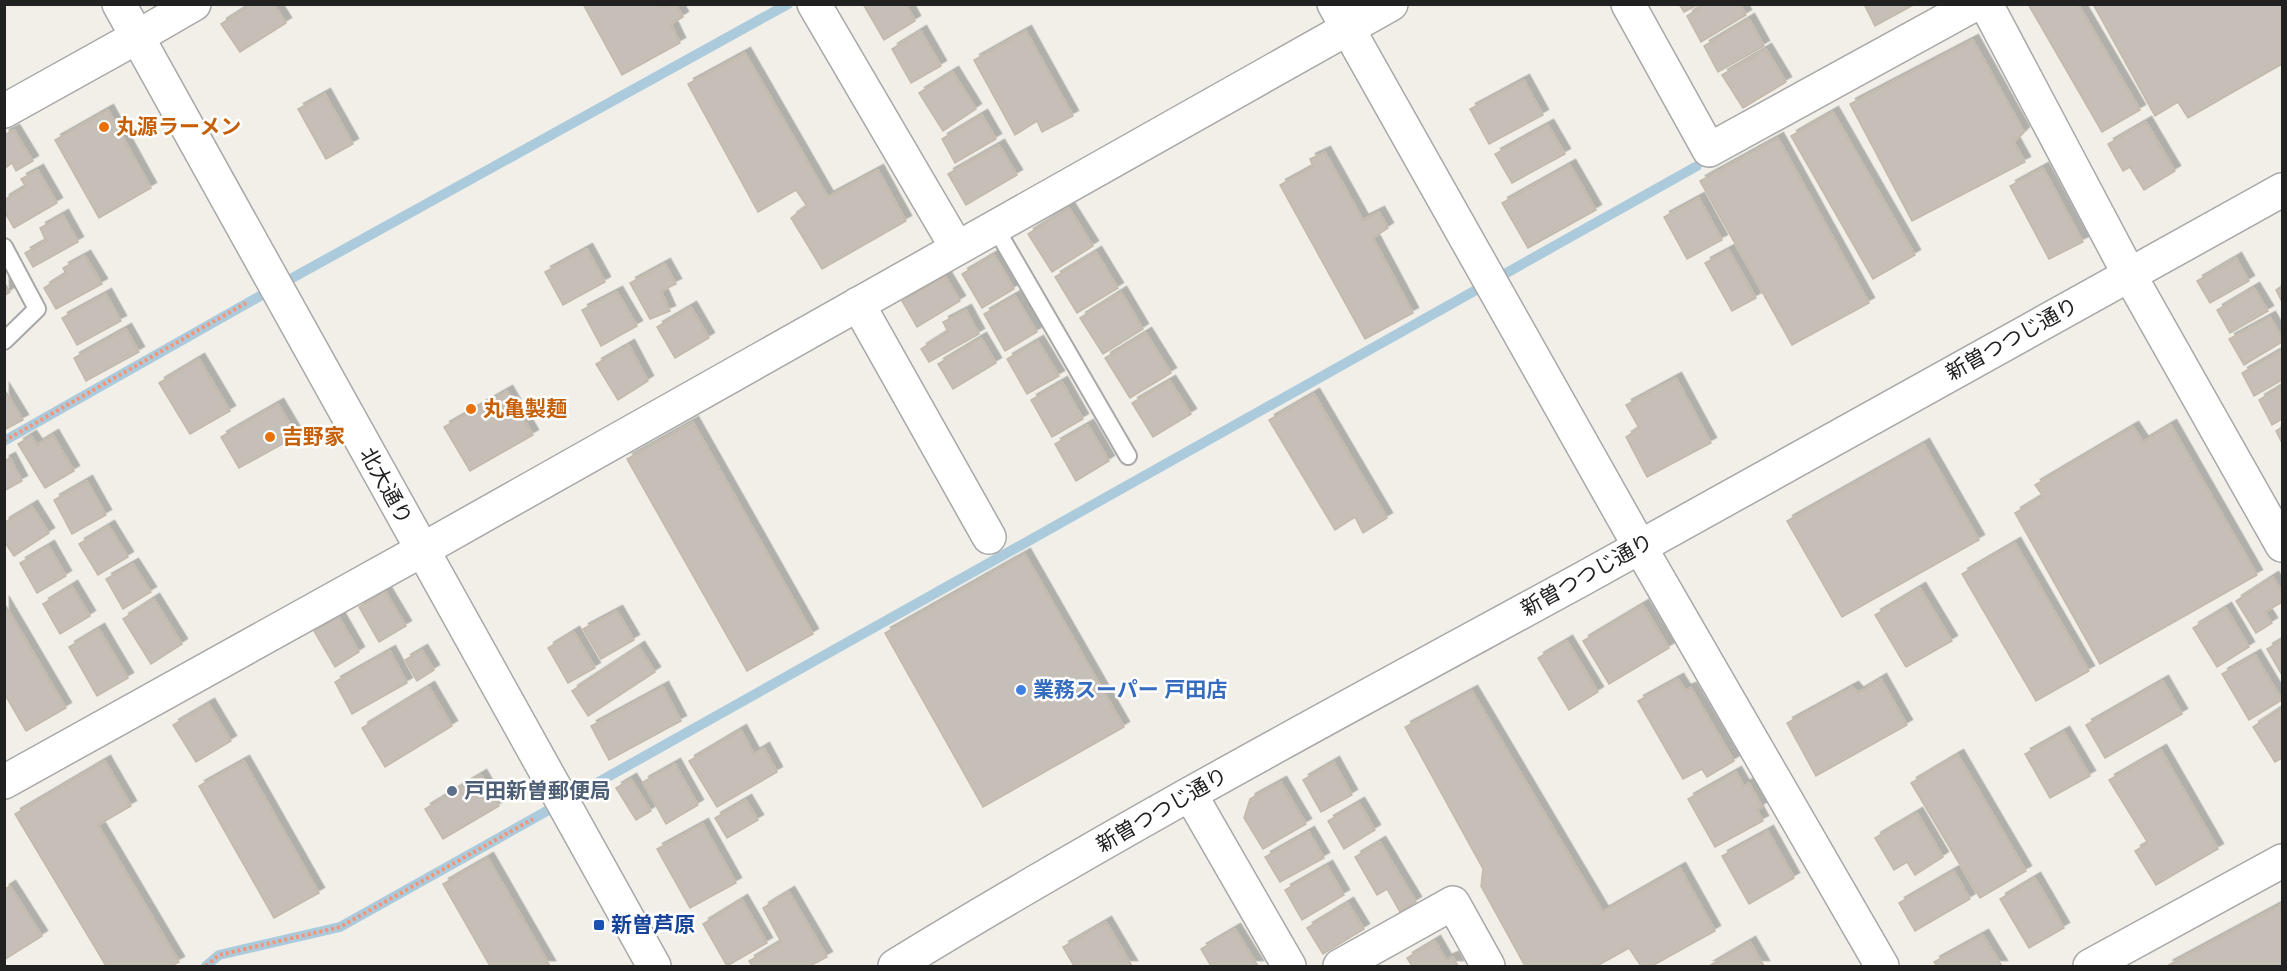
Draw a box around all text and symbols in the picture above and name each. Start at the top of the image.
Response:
place label: 丸源ラーメン [116,112,241,140]
marker: 丸源ラーメン [97,120,111,134]
street label: 新曽つつじ通り [1940,290,2083,386]
place label: 丸亀製麺 [483,394,567,422]
marker: 丸亀製麺 [464,402,478,416]
place label: 吉野家 [282,422,345,450]
marker: 吉野家 [263,430,277,444]
street label: 北大通り [354,442,419,529]
street label: 新曽つつじ通り [1515,526,1658,622]
place label: 業務スーパー 戸田店 [1033,675,1227,703]
marker: 業務スーパー 戸田店 [1014,683,1028,697]
street label: 新曽つつじ通り [1091,760,1232,858]
place label: 戸田新曽郵便局 [464,776,611,804]
marker: 戸田新曽郵便局 [445,784,459,798]
place label: 新曽芦原 [611,910,695,938]
marker: 新曽芦原 [592,918,606,932]

